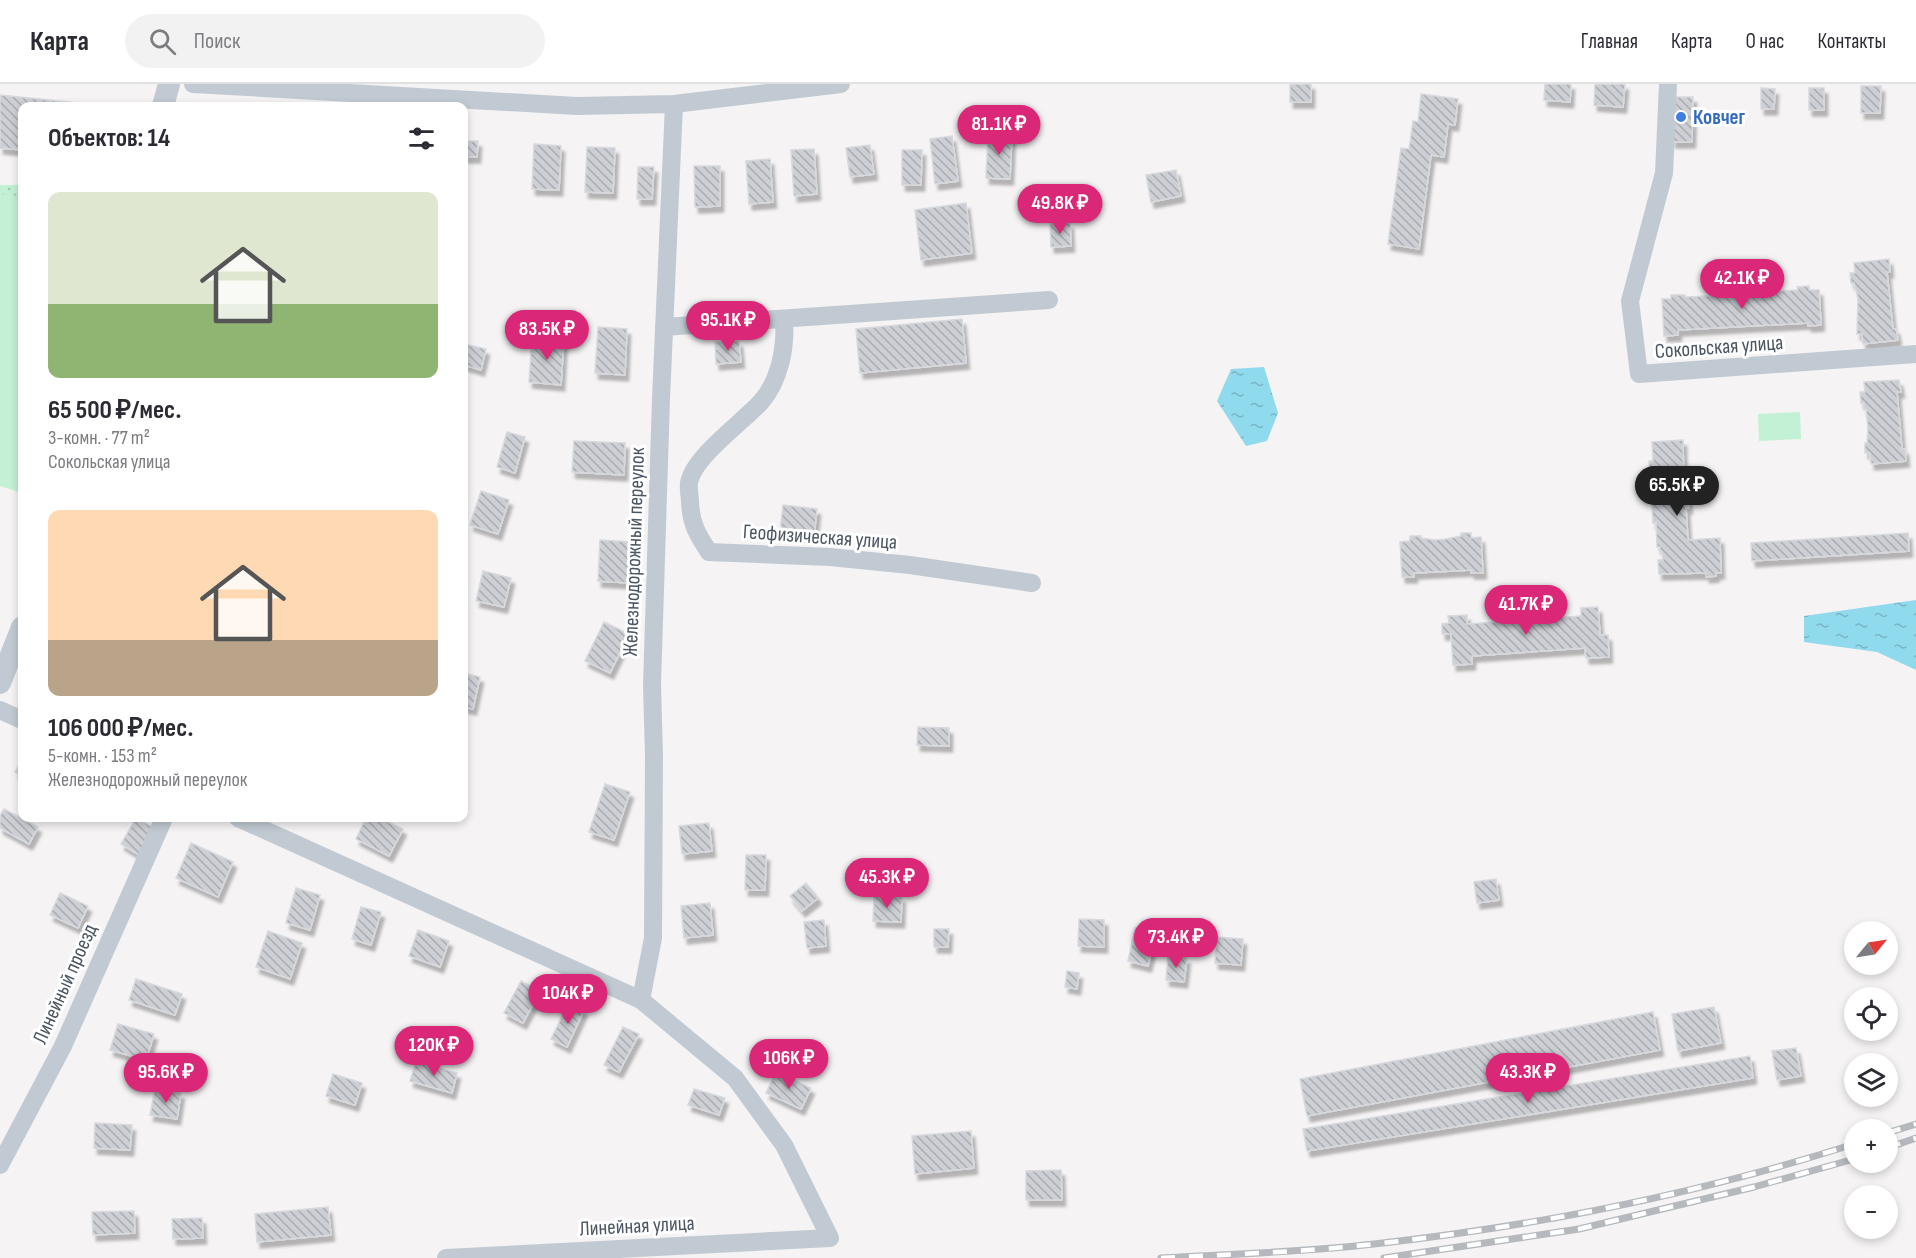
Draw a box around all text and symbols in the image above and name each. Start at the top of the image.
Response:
search box [125,14,545,68]
text: Карта [30,25,89,58]
icon: search [146,25,179,58]
text: Поиск [194,28,240,55]
text: Главная [1581,29,1638,54]
text: Карта [1671,29,1712,54]
text: О нас [1745,29,1784,54]
text: Контакты [1817,29,1886,54]
pin: 81.1K ₽ [944,105,1054,156]
place label: Ковчег [1693,105,1746,130]
marker: Ковчег [1674,110,1688,124]
text: 81.1K ₽ [971,112,1027,136]
icon: filters [405,122,438,155]
text: Объектов: 14 [48,123,170,154]
pin: 49.8K ₽ [1005,184,1115,235]
text: 49.8K ₽ [1031,191,1089,215]
icon: home [189,231,297,339]
pin: 42.1K ₽ [1687,259,1797,310]
text: 42.1K ₽ [1714,266,1770,290]
pin: 95.1K ₽ [673,301,783,352]
text: 95.1K ₽ [700,308,756,332]
pin: 83.5K ₽ [492,310,602,361]
text: 83.5K ₽ [519,317,575,341]
street label: Сокольская улица [1654,330,1784,364]
text: 65 500 ₽/мес. [48,395,181,426]
text: 3-комн. · 77 m² [48,426,150,450]
street label: Железнодорожный переулок [618,447,650,657]
text: Сокольская улица [48,450,171,474]
pin: 65.5K ₽ [1622,466,1732,517]
text: 65.5K ₽ [1649,473,1705,497]
street label: Геофизическая улица [742,519,898,555]
icon: home [189,549,297,657]
pin: 41.7K ₽ [1471,585,1581,636]
text: 41.7K ₽ [1499,592,1553,616]
text: 106 000 ₽/мес. [48,713,194,744]
text: 5-комн. · 153 m² [48,744,157,768]
text: Железнодорожный переулок [48,768,247,792]
pin: 45.3K ₽ [832,858,942,909]
text: 45.3K ₽ [859,865,915,889]
pin: 73.4K ₽ [1121,918,1231,969]
street label: Линейный проезд [28,920,103,1048]
north arrow [1844,921,1898,975]
map controls [1844,921,1898,1239]
text: 73.4K ₽ [1148,925,1204,949]
pin: 104K ₽ [519,974,617,1025]
text: 104K ₽ [542,981,594,1005]
button: locate [1844,987,1898,1041]
pin: 120K ₽ [385,1026,483,1077]
text: 120K ₽ [409,1033,459,1057]
pin: 106K ₽ [740,1039,838,1090]
text: 106K ₽ [763,1046,815,1070]
pin: 95.6K ₽ [111,1053,221,1104]
pin: 43.3K ₽ [1473,1053,1583,1104]
button: layers [1844,1053,1898,1107]
text: 95.6K ₽ [138,1060,194,1084]
text: 43.3K ₽ [1500,1060,1556,1084]
button: + [1844,1119,1898,1173]
button: − [1844,1185,1898,1239]
street label: Линейная улица [579,1211,695,1241]

